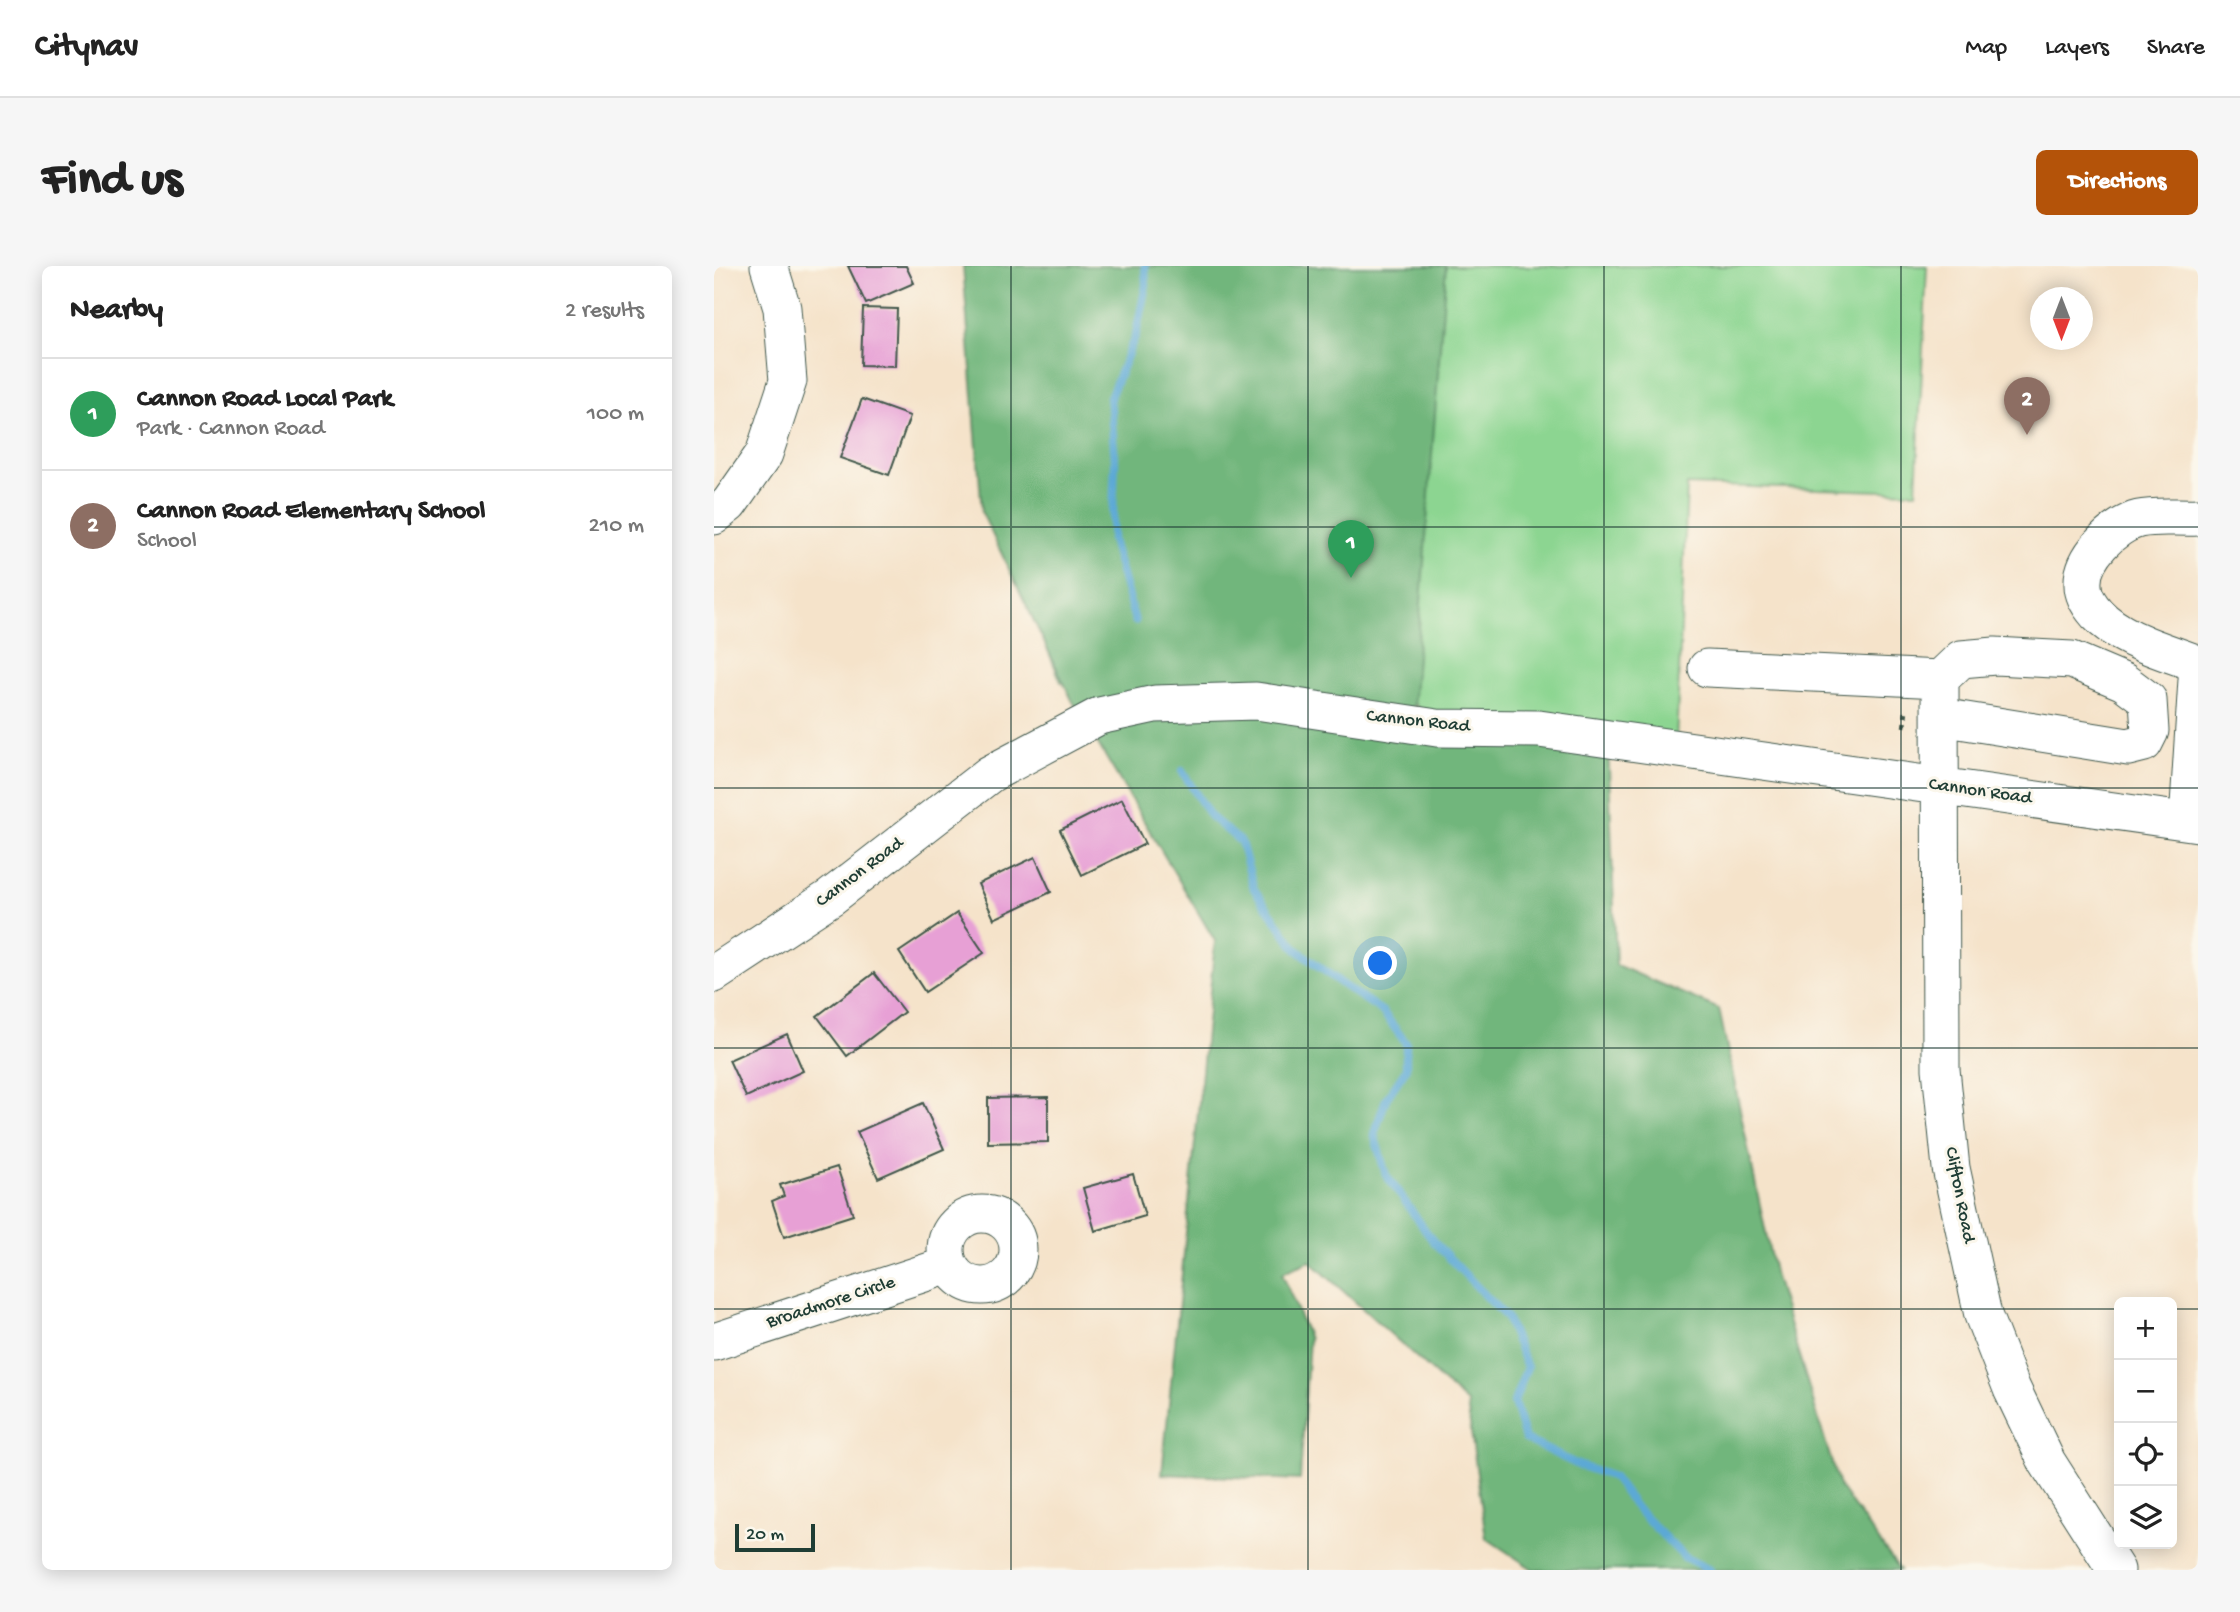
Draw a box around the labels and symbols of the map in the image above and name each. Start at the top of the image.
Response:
north arrow [2030,287,2093,350]
pin: 2 [2004,377,2050,435]
pin: 1 [1328,520,1374,578]
street label: Cannon Road [1365,705,1473,739]
street label: Cannon Road [1927,773,2035,811]
street label: Cannon Road [812,831,910,913]
your location [1363,946,1397,980]
street label: Clifton Road [1938,1145,1980,1247]
street label: Broadmore Circle [763,1271,898,1335]
scale bar [735,1521,816,1553]

